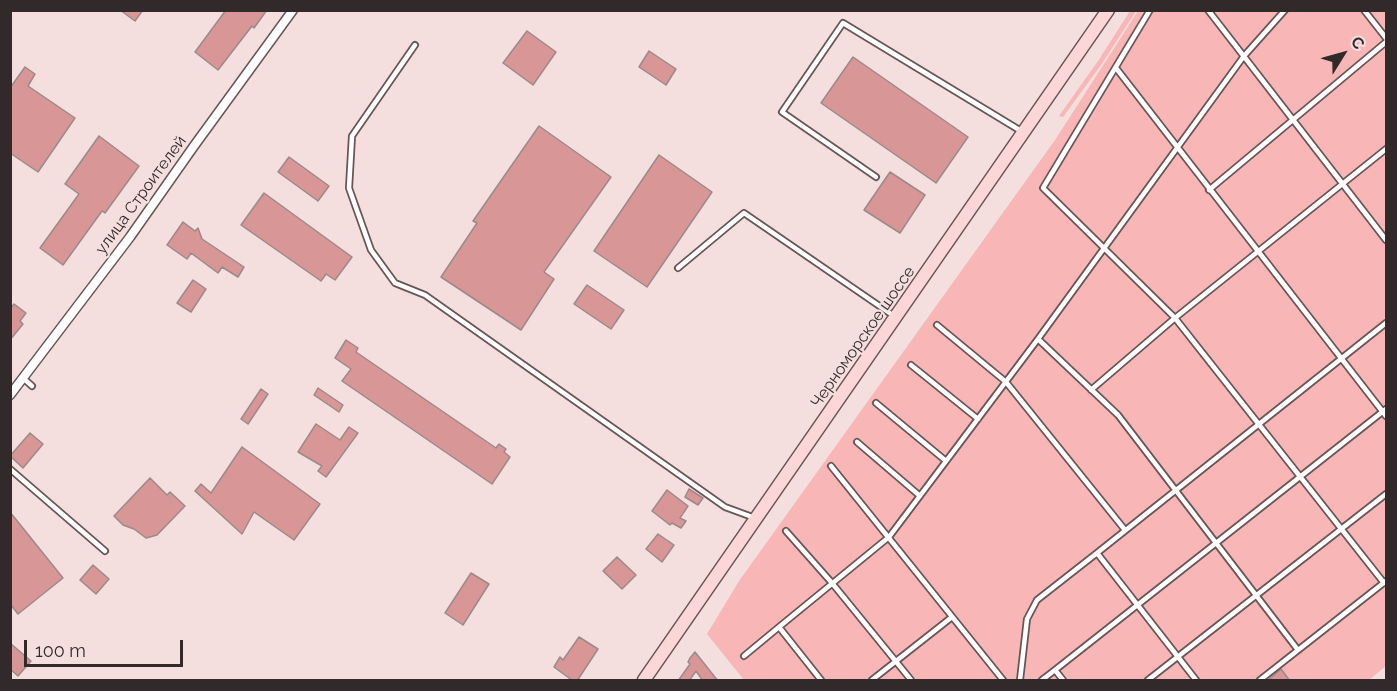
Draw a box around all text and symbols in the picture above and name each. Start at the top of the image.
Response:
north arrow [1313,24,1373,84]
text: С [1347,33,1369,53]
street label: улица Строителей [92,132,190,258]
street label: Черноморское шоссе [807,263,919,411]
scale bar [27,628,186,666]
text: 100 m [35,640,86,661]

